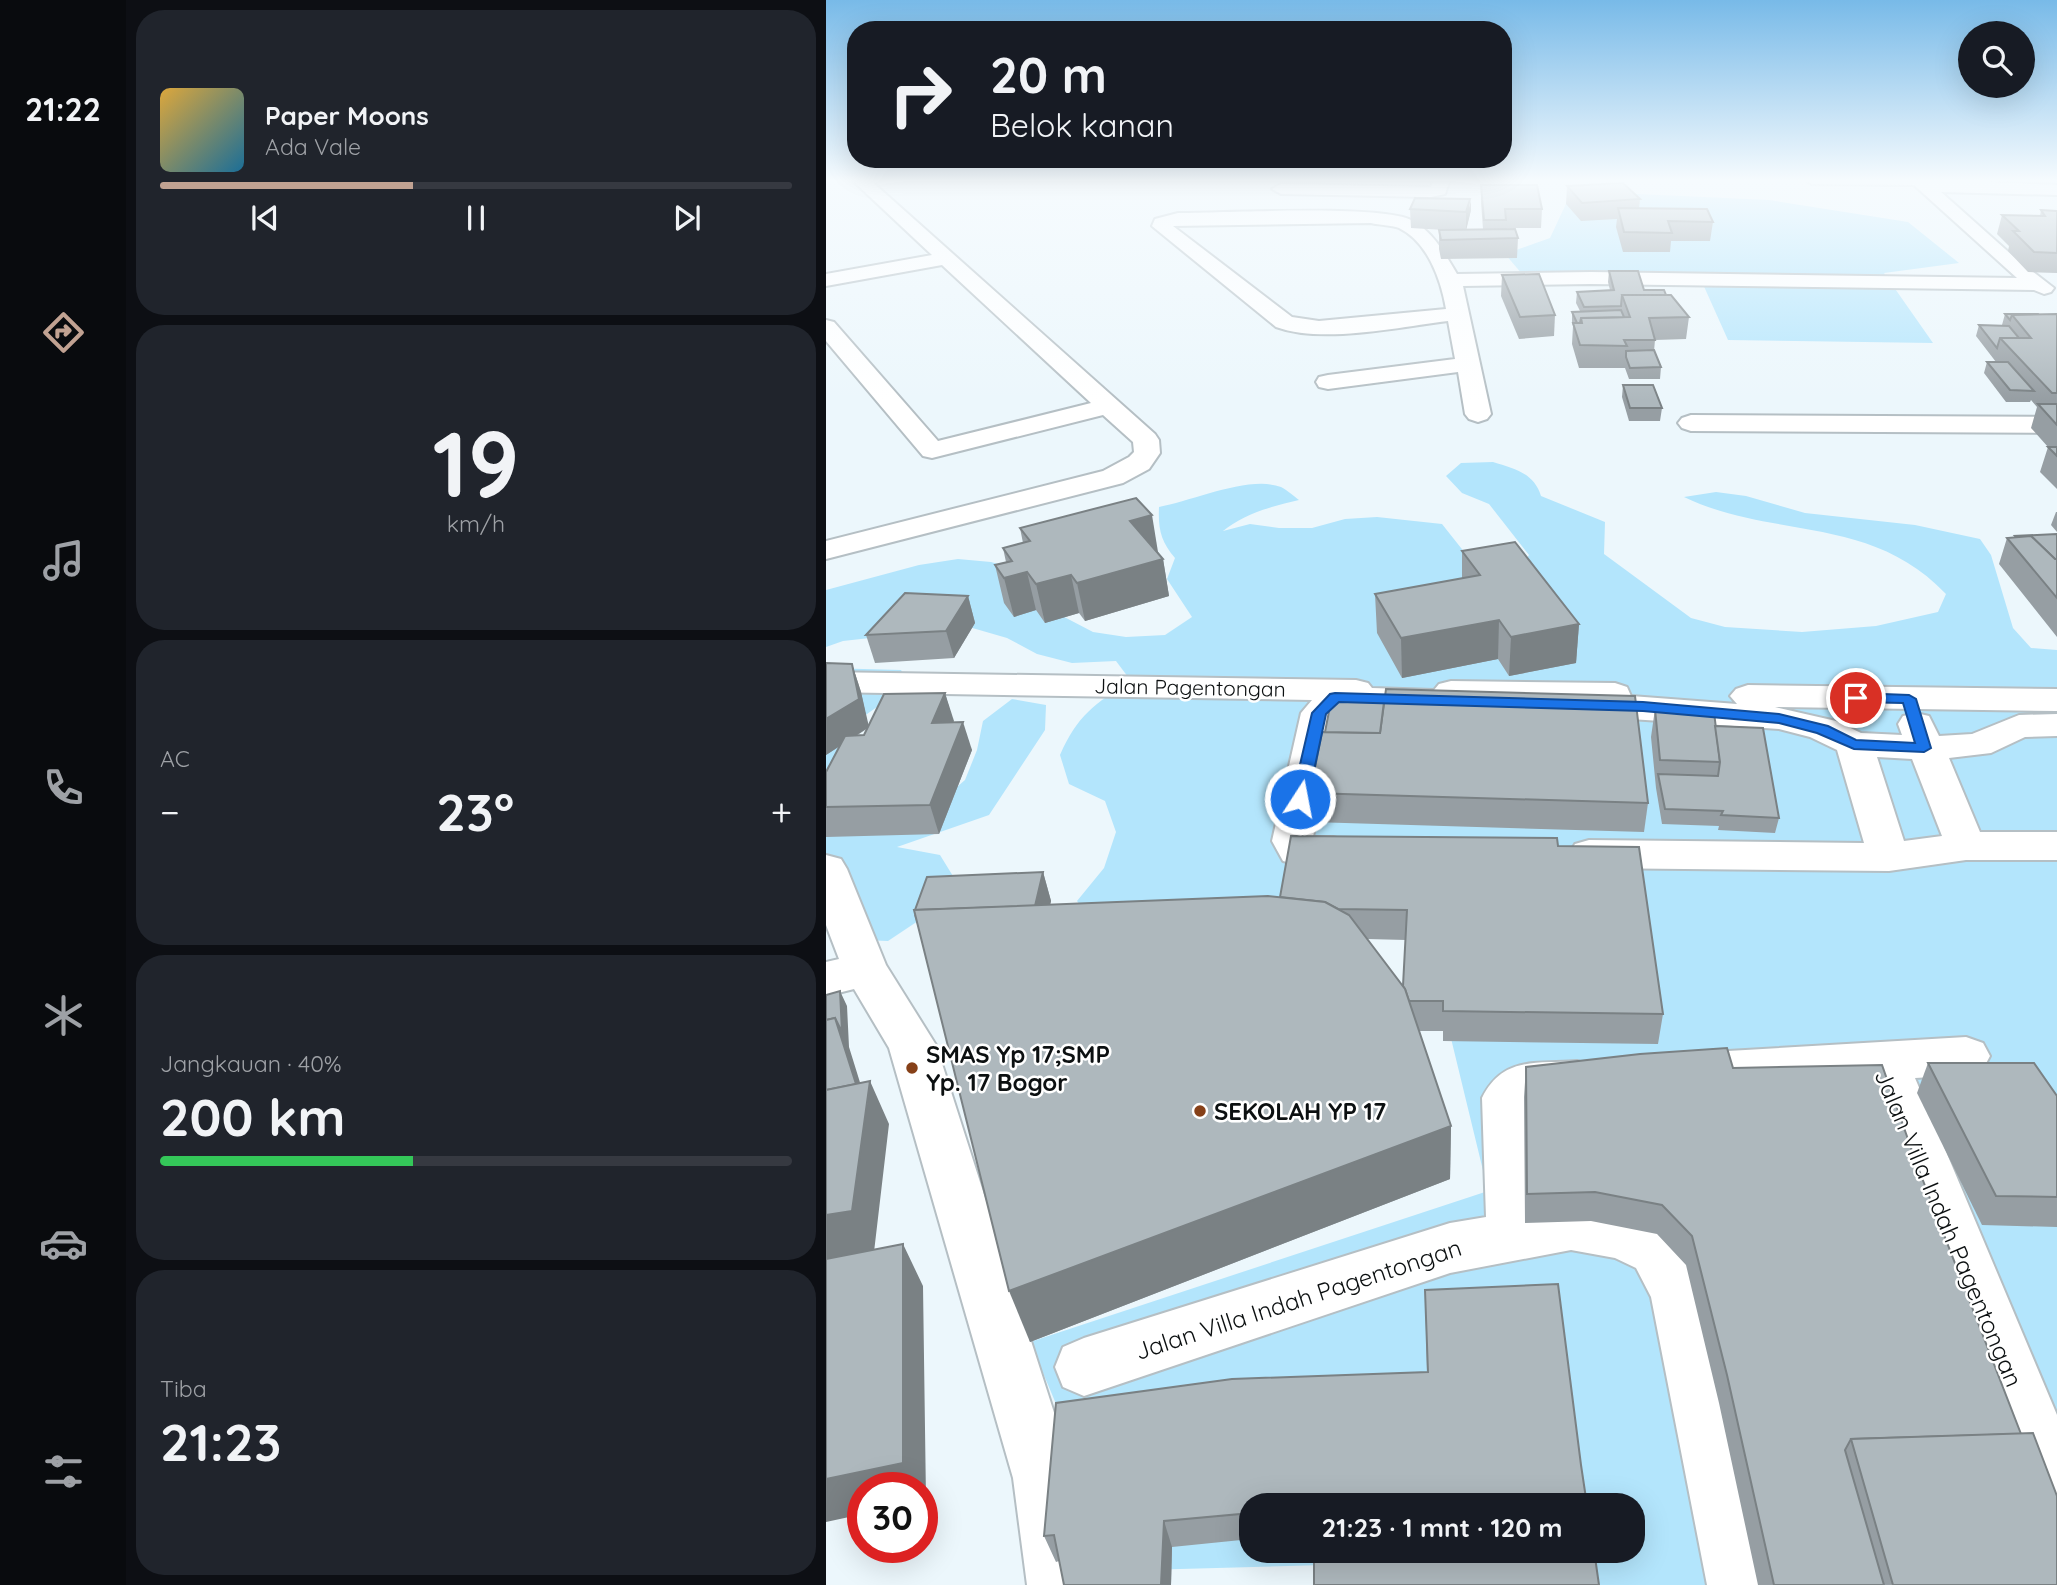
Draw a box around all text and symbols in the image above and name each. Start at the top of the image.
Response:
map controls [1958,21,2035,98]
button: search [1958,21,2035,98]
text: 20 m [990,44,1107,105]
icon: right [875,49,966,140]
text: 21:22 [25,89,101,129]
text: Paper Moons [265,99,429,132]
text: Belok kanan [990,105,1174,145]
text: Ada Vale [265,132,361,161]
icon: previous [246,199,284,237]
icon: pause [457,199,495,237]
icon: next [668,199,706,237]
icon: directions [39,308,88,357]
text: 19 [432,406,520,520]
text: km/h [447,509,505,538]
icon: music [39,536,88,585]
pin [1826,668,1886,728]
street label: Jalan Pagentongan [1094,672,1286,702]
icon: arrive [1837,679,1875,717]
text: AC [160,744,190,773]
position arrow [1263,762,1337,836]
icon: phone [39,763,88,812]
text: 23° [436,779,514,844]
text: − [160,788,180,836]
text: + [771,788,792,836]
icon: climate [39,991,88,1040]
place label: SMAS Yp 17;SMP Yp. 17 Bogor [926,1039,1110,1097]
text: Jangkauan · 40% [160,1049,342,1078]
marker: SMAS Yp 17;SMP Yp. 17 Bogor [904,1060,920,1076]
street label: Jalan Villa Indah Pagentongan [1868,1065,2030,1391]
text: 200 km [160,1084,346,1149]
place label: SEKOLAH YP 17 [1214,1096,1386,1126]
marker: SEKOLAH YP 17 [1192,1103,1208,1119]
icon: car [39,1219,88,1268]
street label: Jalan Villa Indah Pagentongan [1131,1232,1465,1366]
text: Tiba [160,1374,207,1403]
text: 21:23 [160,1409,282,1474]
icon: filters [39,1447,88,1496]
speed limit sign: 30 [847,1472,938,1563]
text: 21:23 · 1 mnt · 120 m [1321,1511,1563,1544]

